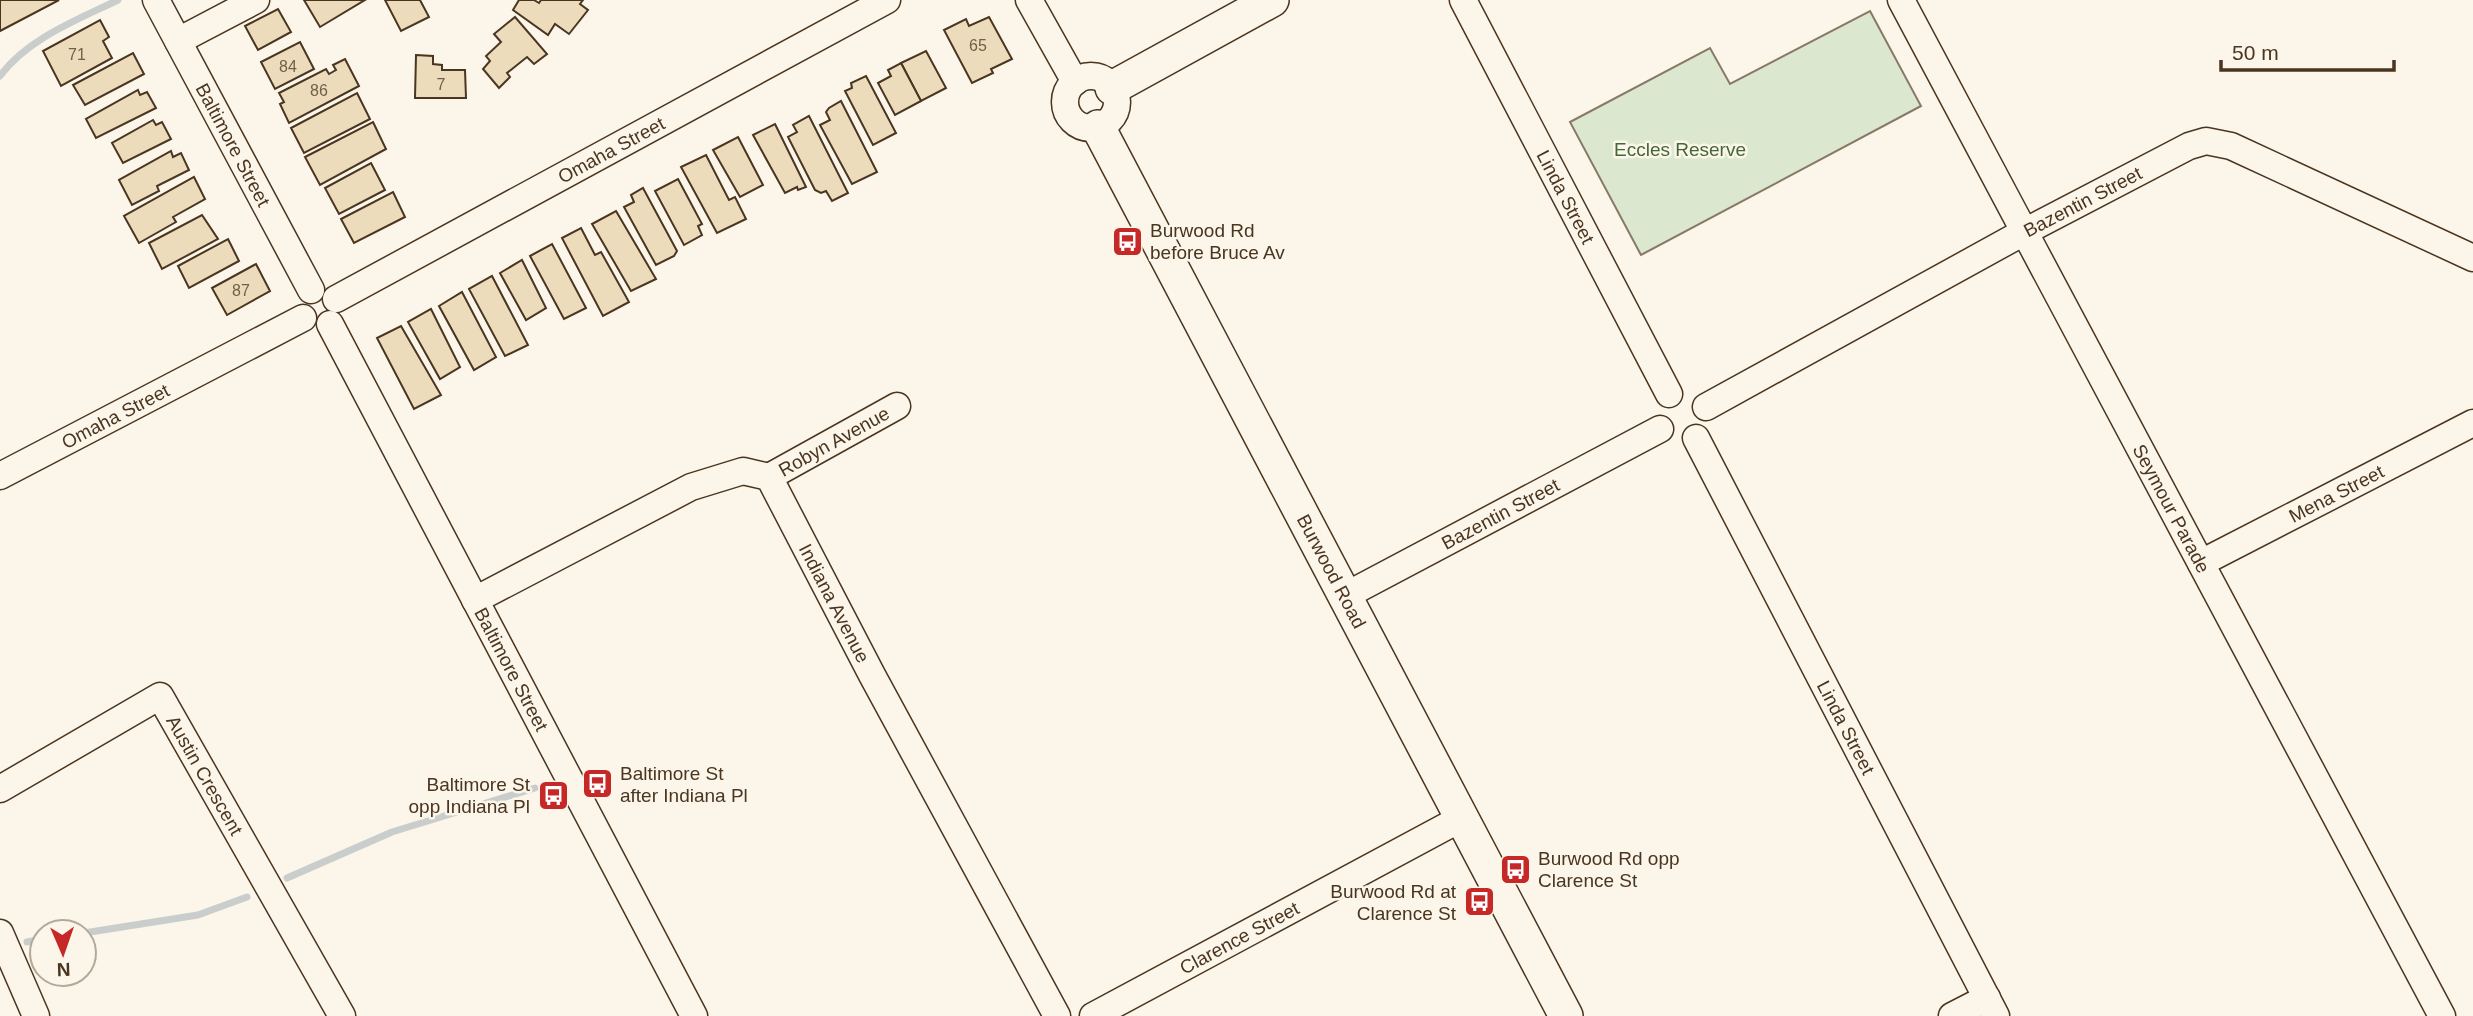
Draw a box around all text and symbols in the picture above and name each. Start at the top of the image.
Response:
scale bar [2221,28,2394,72]
house number: 65 [969,37,987,54]
text: 50 m [2232,41,2279,64]
house number: 71 [68,46,86,63]
house number: 84 [279,58,297,75]
house number: 7 [437,76,446,93]
street label: Baltimore Street [192,80,275,210]
house number: 86 [310,82,328,99]
street label: Omaha Street [554,112,669,187]
park label: Eccles Reserve [1614,139,1746,160]
street label: Linda Street [1533,146,1599,248]
street label: Bazentin Street [2020,162,2146,241]
place label: Burwood Rd before Bruce Av [1150,220,1285,263]
bus stop icon: Burwood Rd before Bruce Av [1110,224,1144,258]
house number: 87 [232,282,250,299]
street label: Omaha Street [58,379,173,453]
street label: Robyn Avenue [775,402,893,480]
street label: Seymour Parade [2129,441,2215,576]
street label: Mena Street [2285,460,2388,526]
street label: Bazentin Street [1438,474,1563,553]
street label: Burwood Road [1293,511,1370,632]
street label: Indiana Avenue [795,540,874,666]
street label: Baltimore Street [471,604,553,735]
street label: Linda Street [1813,677,1879,778]
street label: Austin Crescent [163,712,248,839]
place label: Baltimore St after Indiana Pl [620,763,748,806]
bus stop icon: Baltimore St after Indiana Pl [580,767,614,801]
place label: Baltimore St opp Indiana Pl [409,774,531,817]
bus stop icon: Baltimore St opp Indiana Pl [536,778,570,812]
place label: Burwood Rd opp Clarence St [1538,848,1680,891]
bus stop icon: Burwood Rd opp Clarence St [1498,852,1532,886]
place label: Burwood Rd at Clarence St [1330,881,1457,924]
bus stop icon: Burwood Rd at Clarence St [1462,885,1496,919]
street label: Clarence Street [1176,897,1303,978]
north arrow [28,918,98,988]
text: N [56,959,71,980]

